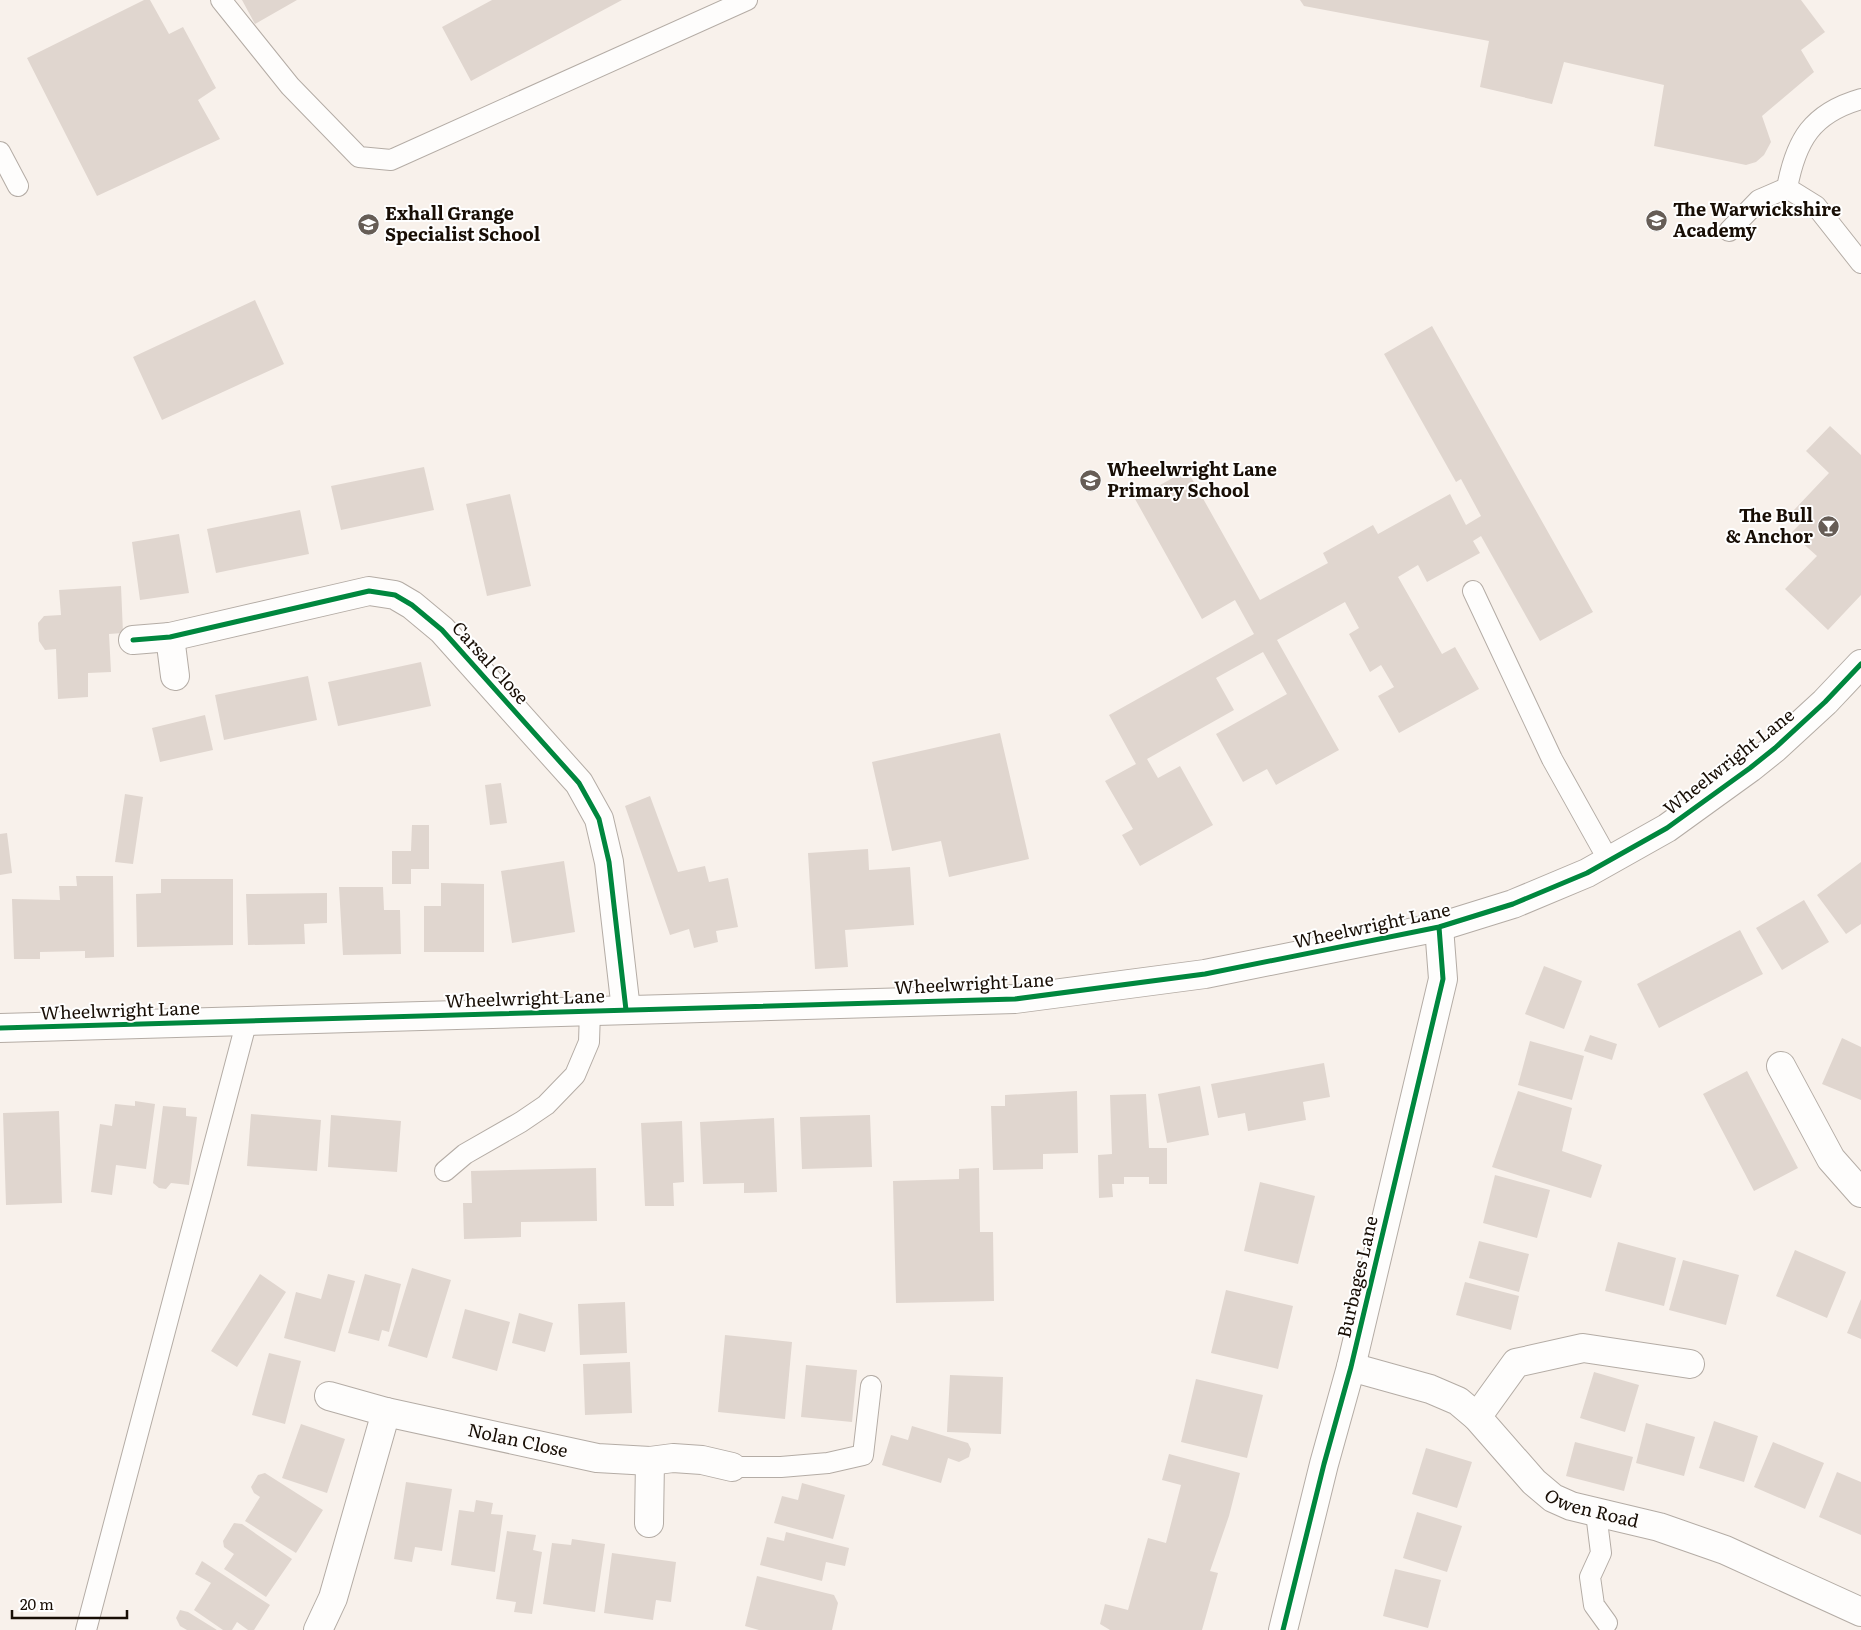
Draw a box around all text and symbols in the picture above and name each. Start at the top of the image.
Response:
place label: The Warwickshire Academy [1673,195,1841,243]
place label: Exhall Grange Specialist School [385,199,541,247]
school or university icon: The Warwickshire Academy [1645,208,1669,232]
school or university icon: Exhall Grange Specialist School [357,212,381,236]
place label: Wheelwright Lane Primary School [1107,455,1277,503]
school or university icon: Wheelwright Lane Primary School [1079,468,1103,492]
place label: The Bull & Anchor [1726,501,1813,549]
bar icon: The Bull & Anchor [1817,514,1841,538]
street label: Carsal Close [446,614,536,710]
street label: Wheelwright Lane [1657,701,1799,821]
street label: Wheelwright Lane [1291,895,1453,954]
street label: Wheelwright Lane [893,965,1054,1000]
street label: Wheelwright Lane [445,981,605,1014]
street label: Wheelwright Lane [40,993,200,1026]
street label: Burbages Lane [1329,1213,1384,1340]
street label: Nolan Close [466,1415,571,1463]
street label: Owen Road [1539,1481,1642,1534]
scale bar [12,1588,128,1620]
text: 20 m [20,1592,54,1615]

